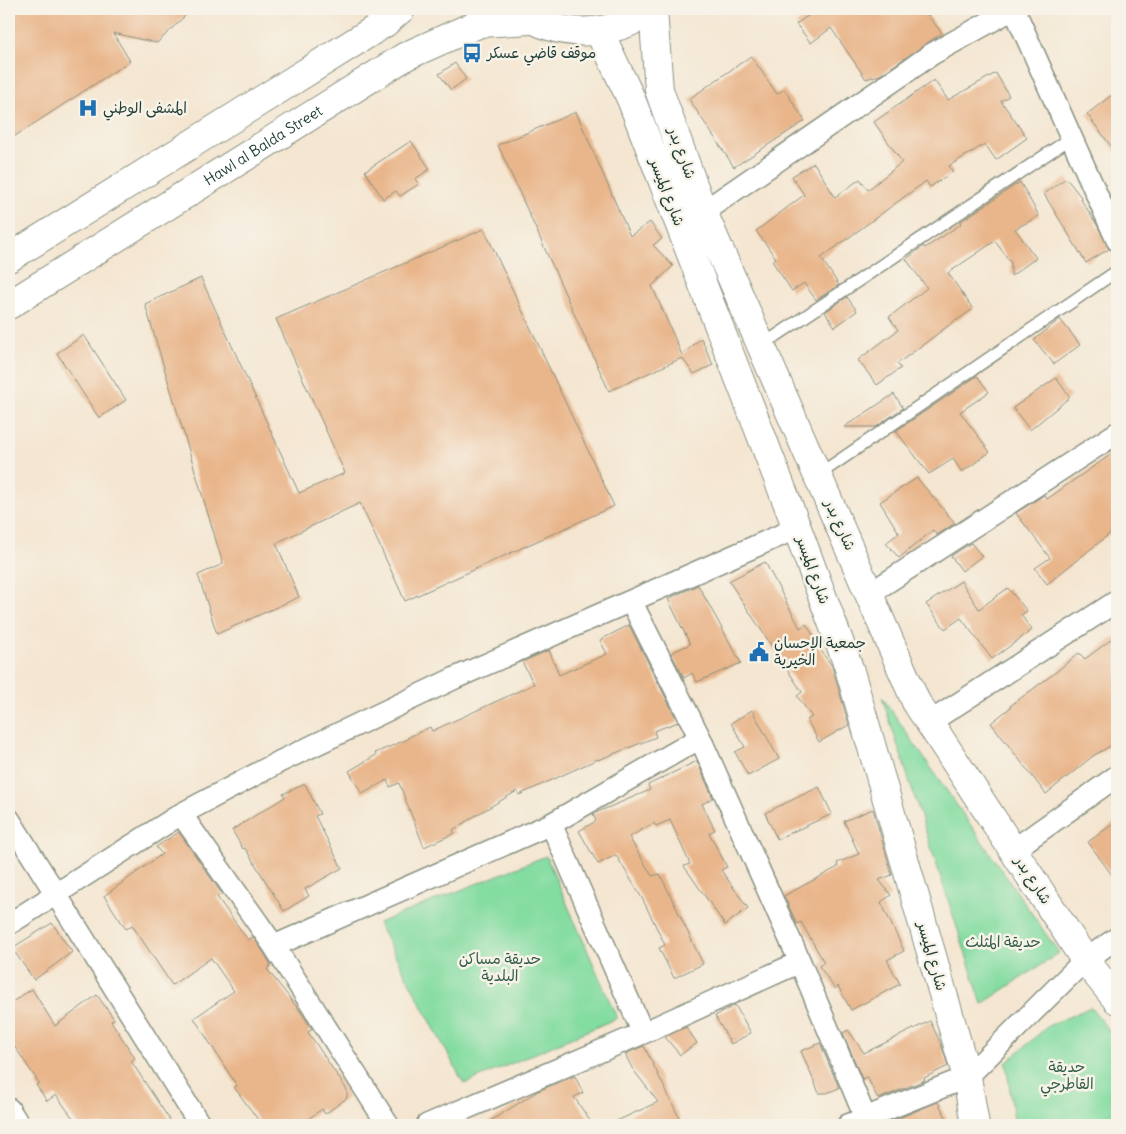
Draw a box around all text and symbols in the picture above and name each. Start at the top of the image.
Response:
bus stop icon: موقف قاضي عسكر [461,42,483,64]
place label: موقف قاضي عسكر [485,43,596,66]
hospital icon: المشفى الوطني [77,97,99,119]
place label: المشفى الوطني [103,98,187,121]
street label: Hawl al Balda Street [200,101,326,189]
street label: شارع بدر [663,123,701,182]
street label: شارع الميسر [644,153,689,229]
street label: شارع بدر [820,495,860,554]
street label: شارع الميسر [791,531,835,607]
place label: جمعية الإحسان الخيرية [774,633,866,669]
public building icon: جمعية الإحسان الخيرية [748,641,770,663]
street label: شارع بدر [1009,851,1056,908]
street label: شارع الميسر [912,917,951,993]
park label: حديقة المثلث [965,932,1041,951]
park label: حديقة مساكن البلدية [459,949,541,985]
park label: حديقة القاطرجي [1040,1057,1094,1097]

